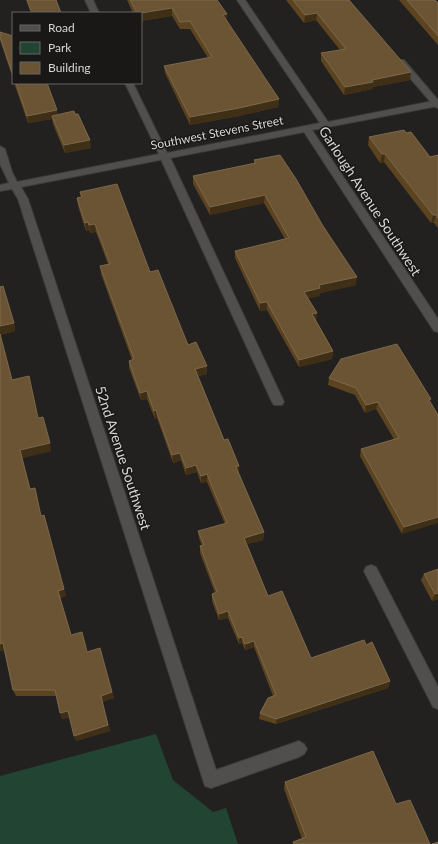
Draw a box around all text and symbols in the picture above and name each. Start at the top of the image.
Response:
legend [12,12,142,84]
text: Road [48,20,75,35]
text: Park [48,40,72,55]
text: Building [48,60,91,75]
street label: Southwest Stevens Street [149,112,285,153]
street label: Garlough Avenue Southwest [316,123,425,279]
street label: 52nd Avenue Southwest [92,384,155,532]

